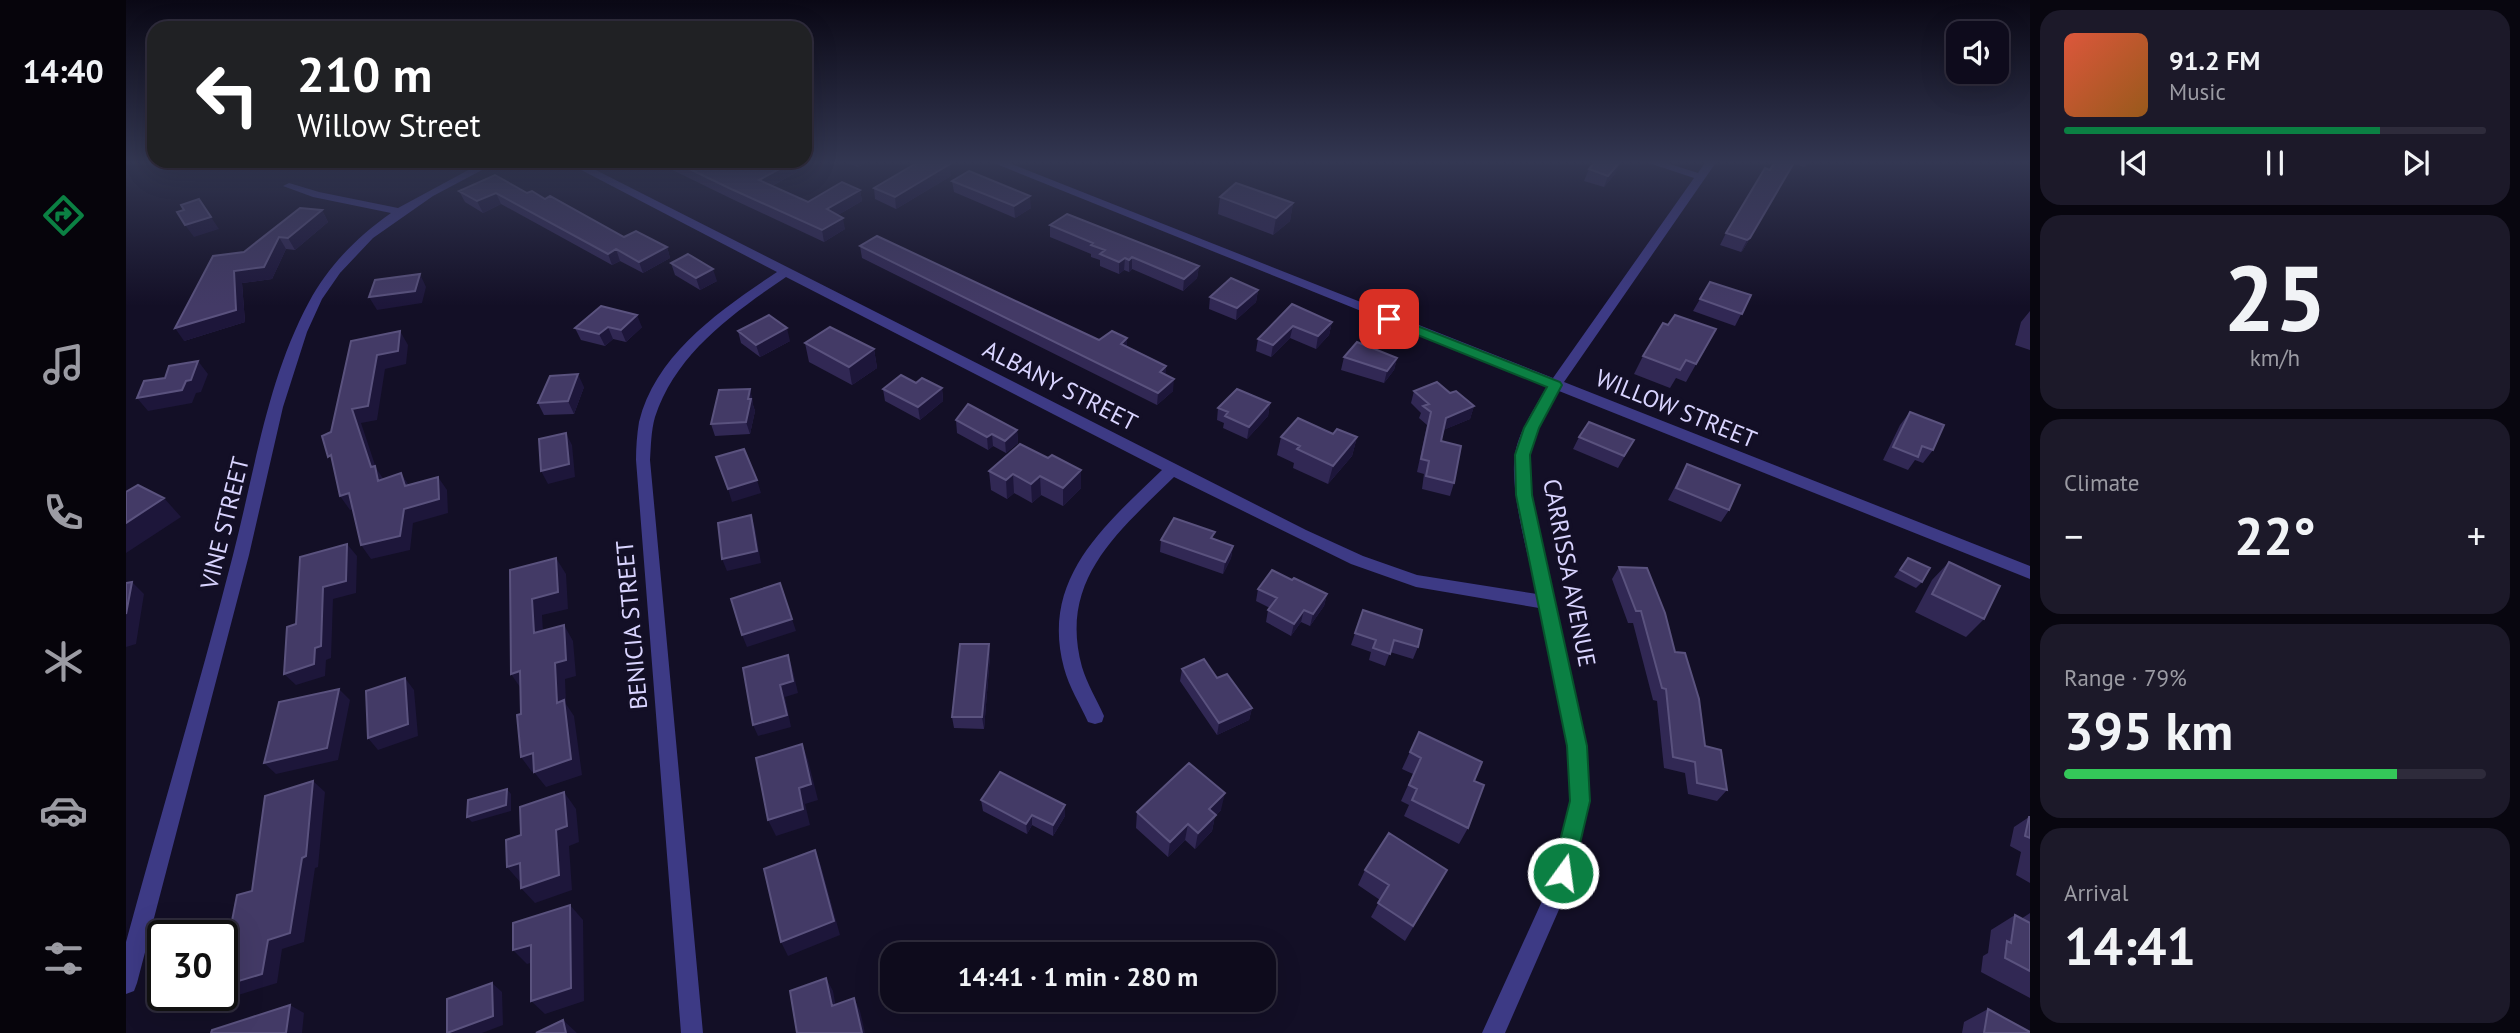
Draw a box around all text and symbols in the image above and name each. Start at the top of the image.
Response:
map controls [1946,21,2009,84]
button: sound [1946,21,2009,84]
text: 210 m [297,42,432,106]
text: 91.2 FM [2169,44,2260,77]
icon: left [182,49,273,140]
text: 14:40 [22,50,104,92]
text: Music [2169,77,2226,106]
text: Willow Street [297,104,481,146]
icon: previous [2115,144,2153,182]
icon: pause [2256,144,2294,182]
icon: next [2397,144,2435,182]
icon: directions [39,191,88,240]
text: 25 [2223,238,2327,356]
pin [1359,289,1419,349]
icon: arrive [1370,300,1408,338]
street label: ALBANY STREET [978,333,1143,438]
icon: music [39,340,88,389]
text: km/h [2250,343,2300,372]
street label: WILLOW STREET [1591,362,1761,455]
street label: VINE STREET [193,453,256,593]
text: Climate [2064,468,2139,497]
street label: CARRISSA AVENUE [1536,476,1603,670]
icon: phone [39,488,88,537]
text: 22° [2234,502,2316,569]
text: − [2064,511,2083,560]
text: + [2467,511,2486,560]
street label: BENICIA STREET [609,539,654,711]
icon: climate [39,637,88,686]
text: Range · 79% [2064,663,2187,692]
text: 395 km [2064,697,2233,764]
icon: car [39,786,88,835]
position arrow [1526,836,1600,910]
text: Arrival [2064,878,2128,907]
text: 14:41 [2064,912,2196,979]
speed limit sign: 30 [147,920,238,1011]
icon: filters [39,934,88,983]
text: 14:41 · 1 min · 280 m [958,960,1198,993]

